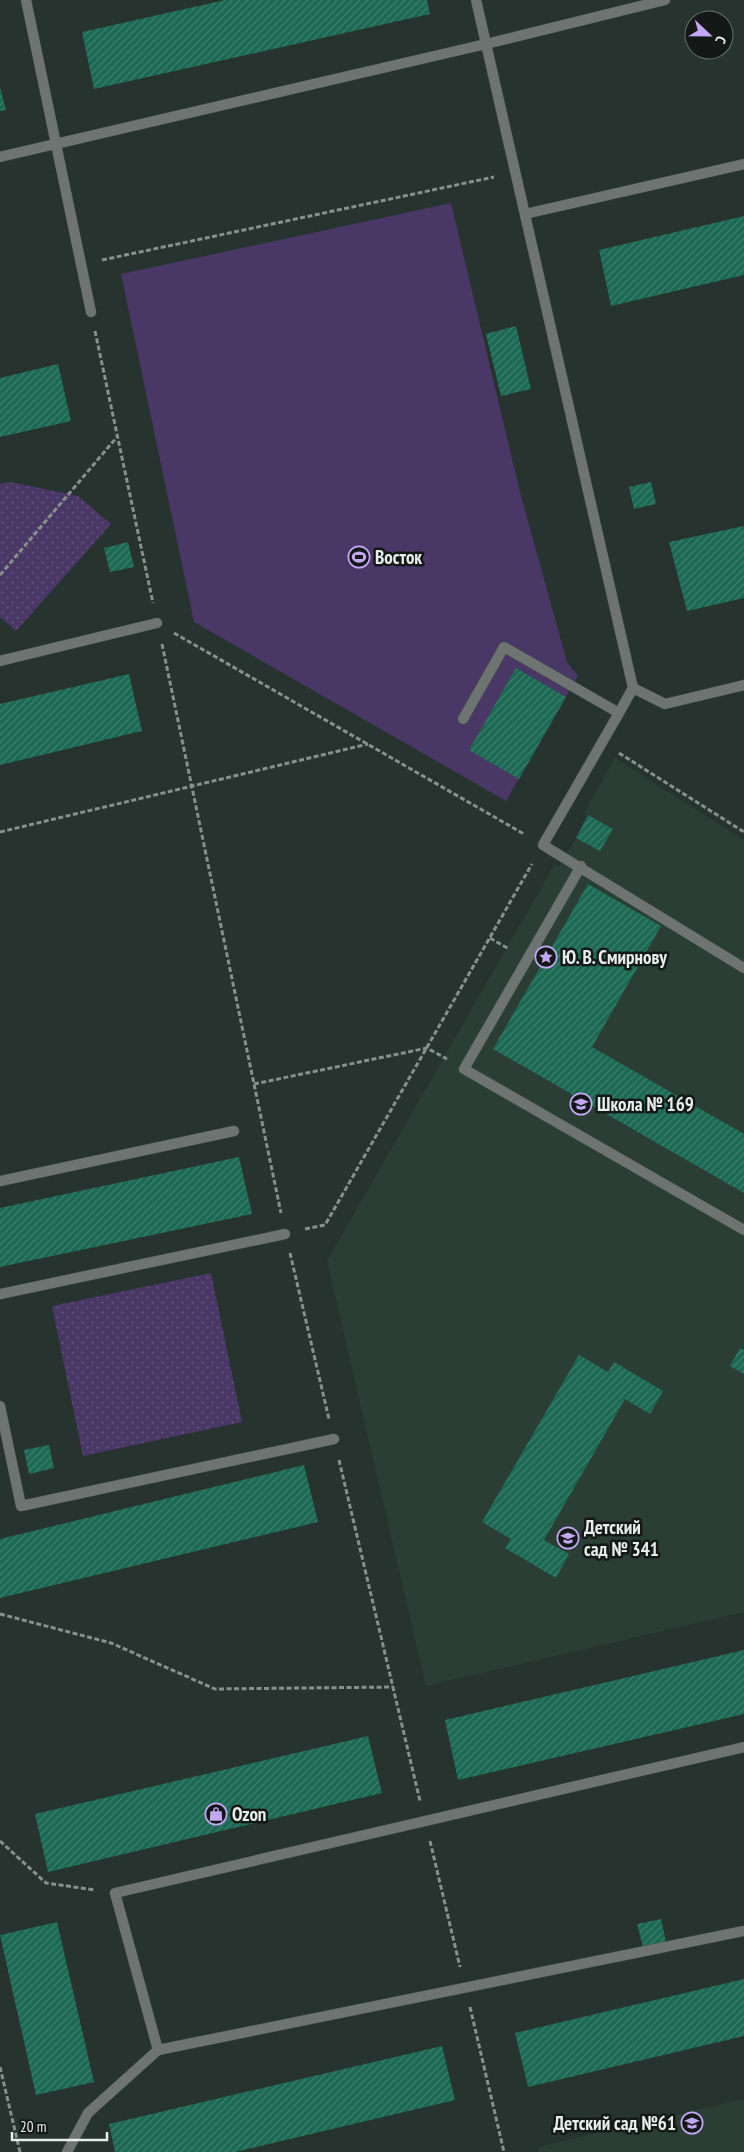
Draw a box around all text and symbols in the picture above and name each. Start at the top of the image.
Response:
north arrow [684,10,734,60]
text: С [711,34,731,47]
sports icon: Восток [347,545,371,569]
place label: Восток [375,545,422,569]
place icon: Ю. В. Смирнову [534,945,558,969]
place label: Ю. В. Смирнову [562,945,667,969]
school or university icon: Школа № 169 [569,1092,593,1116]
place label: Школа № 169 [597,1092,694,1116]
place label: Детский сад № 341 [584,1515,659,1561]
school or university icon: Детский сад № 341 [556,1526,580,1550]
shop icon: Ozon [204,1802,228,1826]
place label: Ozon [232,1802,266,1826]
scale bar [12,2110,108,2142]
place label: Детский сад №61 [553,2111,676,2135]
school or university icon: Детский сад №61 [680,2111,704,2135]
text: 20 m [20,2117,46,2136]

